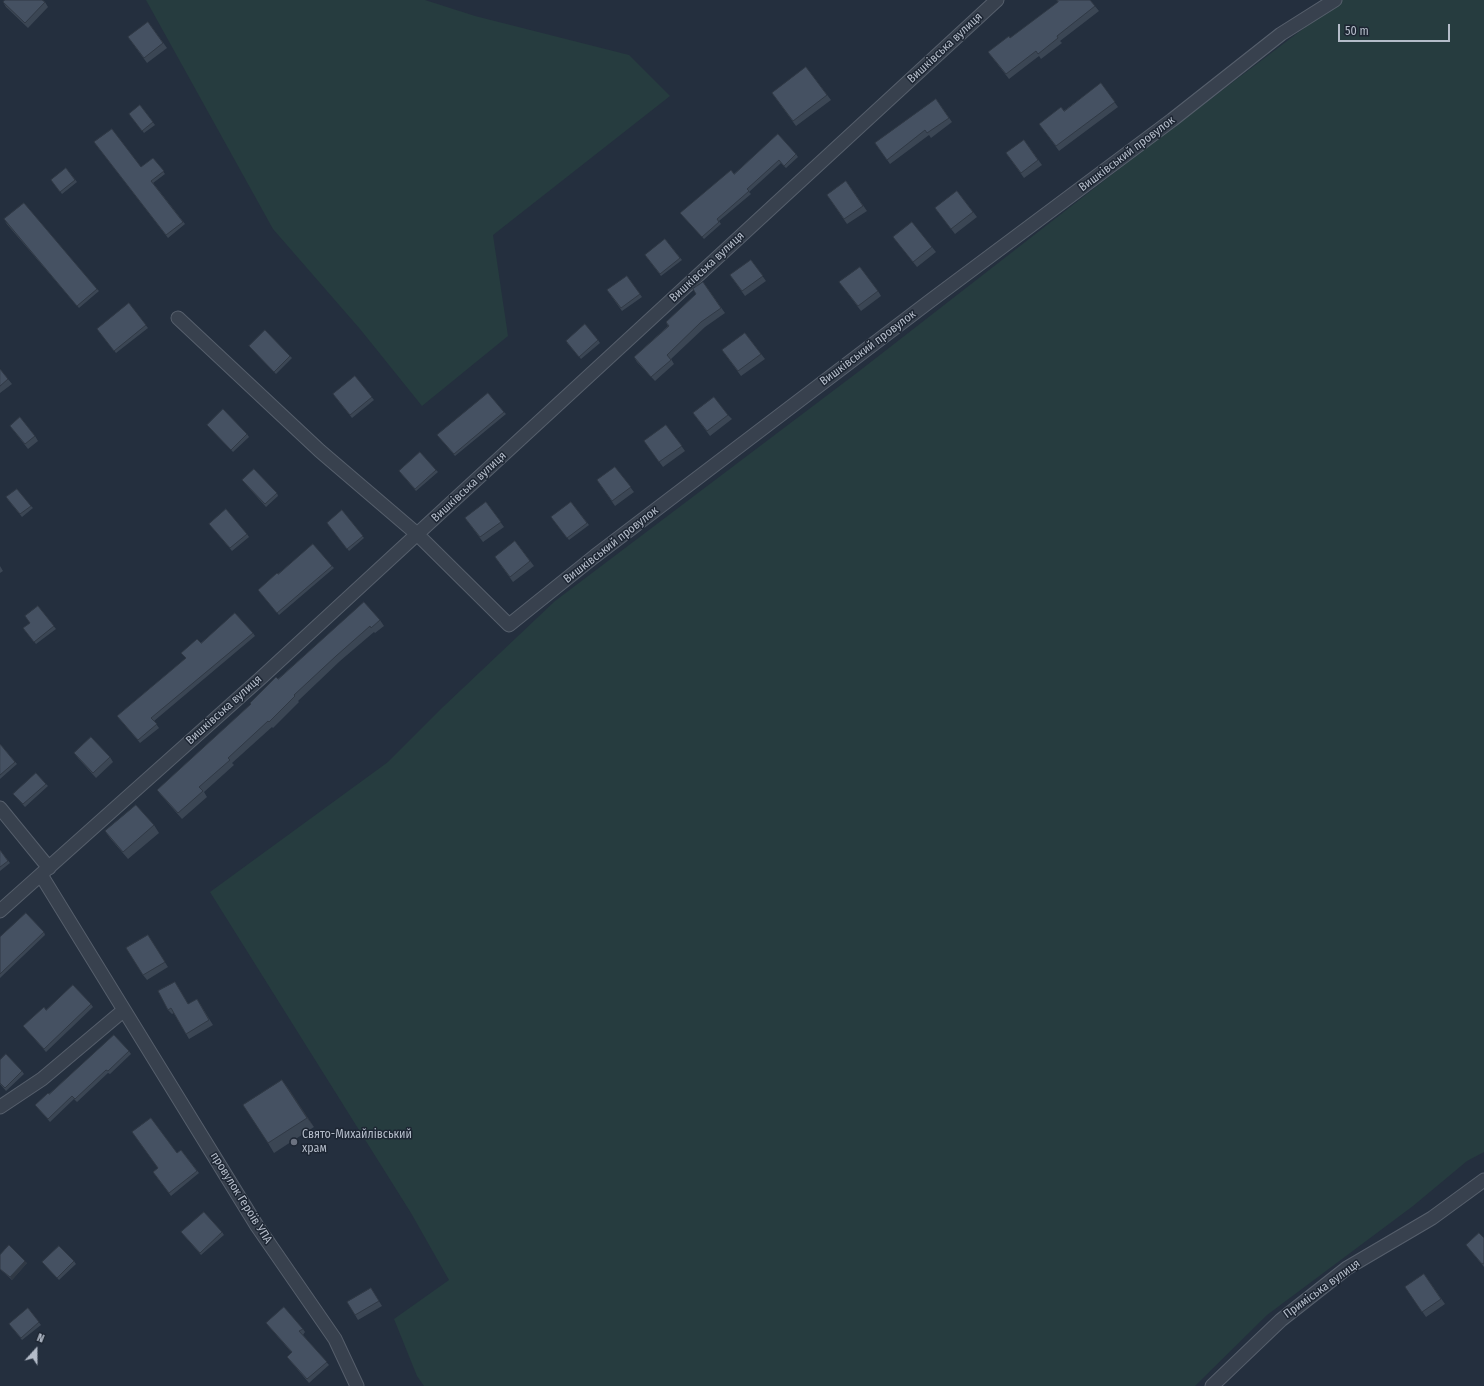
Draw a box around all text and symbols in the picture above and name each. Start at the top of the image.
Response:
street label: Вишківська вулиця [905,10,985,86]
scale bar [1340,16,1452,42]
text: 50 m [1345,24,1369,38]
street label: Вишківський провулок [1076,113,1178,195]
street label: Вишківська вулиця [667,229,747,305]
street label: Вишківський провулок [817,307,919,389]
street label: Вишківська вулиця [429,449,509,525]
street label: Вишківський провулок [561,503,661,587]
street label: Вишківська вулиця [183,672,265,748]
place label: Свято-Михайлівський храм [302,1128,412,1156]
marker: Свято-Михайлівський храм [289,1137,299,1147]
street label: провулок Героїв УПА [207,1150,275,1246]
street label: Приміська вулиця [1281,1256,1363,1322]
north arrow [16,1330,56,1370]
text: N [35,1331,46,1346]

